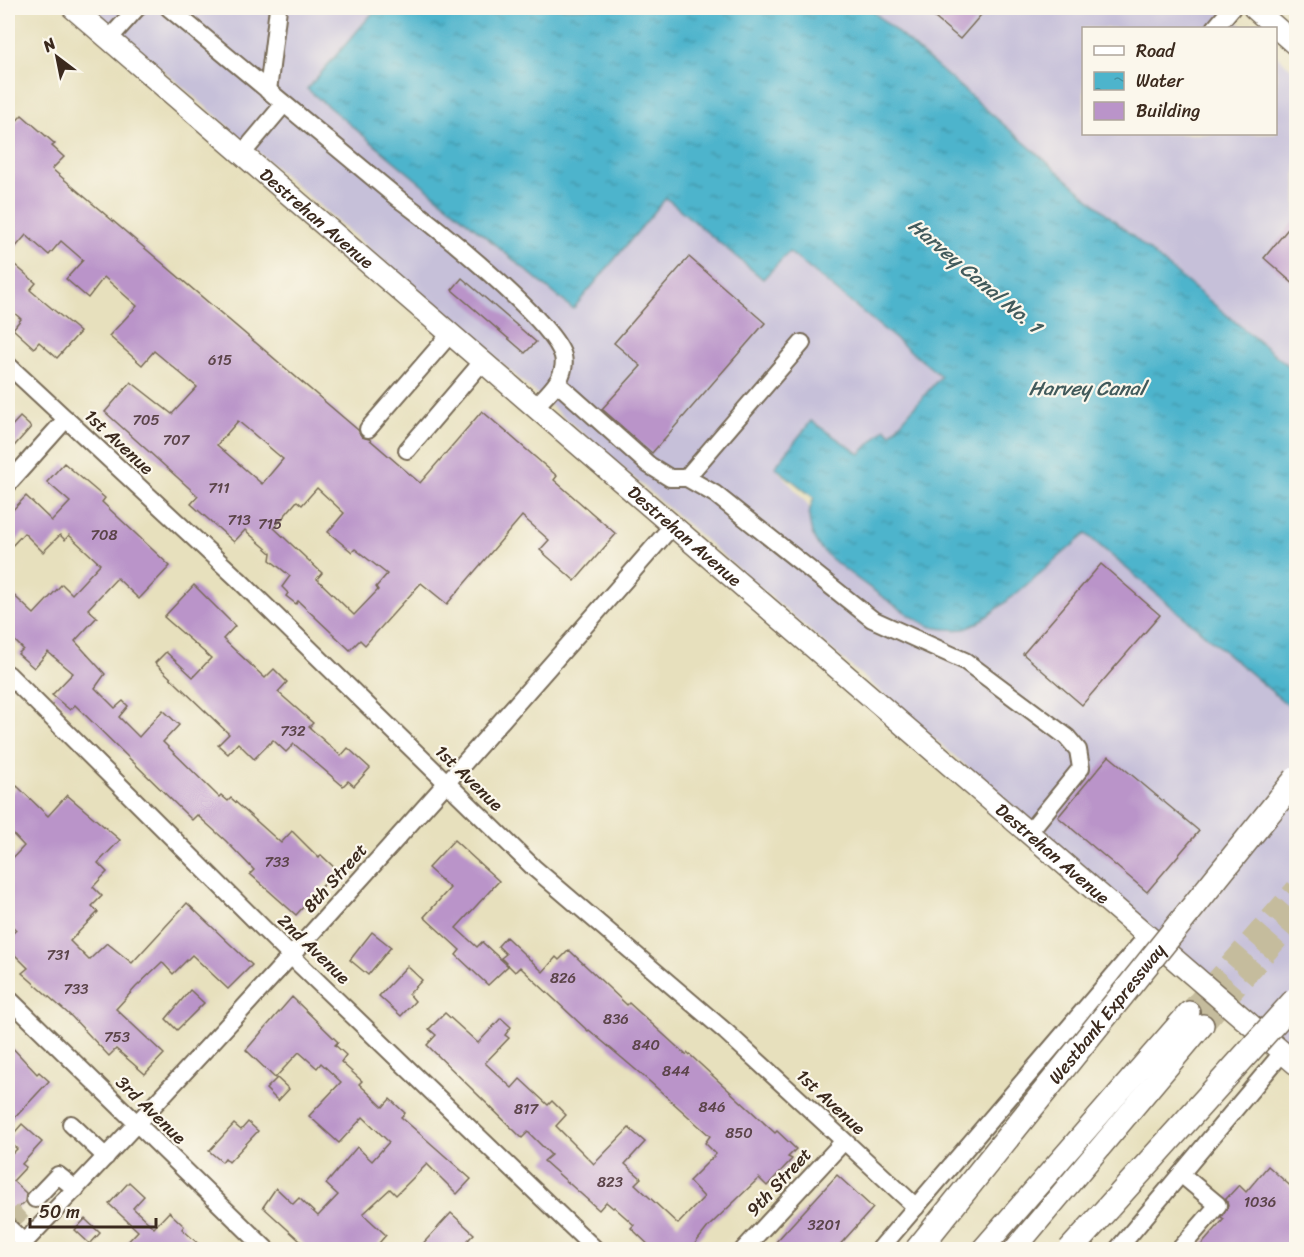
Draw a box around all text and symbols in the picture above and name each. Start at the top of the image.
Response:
north arrow [27,27,87,87]
legend [1082,27,1277,135]
text: N [36,29,62,60]
text: Road [1136,35,1176,67]
text: Water [1136,65,1185,97]
text: Building [1136,95,1200,127]
street label: Destrehan Avenue [252,160,382,278]
water label: Harvey Canal No. 1 [900,209,1052,344]
house number: 615 [208,347,232,373]
water label: Harvey Canal [1029,371,1150,406]
street label: 1st Avenue [77,401,162,483]
house number: 705 [132,407,160,433]
house number: 707 [163,427,191,453]
house number: 711 [208,475,230,501]
street label: Destrehan Avenue [620,477,749,595]
house number: 713 [227,507,251,533]
house number: 715 [258,511,282,537]
house number: 708 [90,522,118,548]
house number: 732 [280,718,306,744]
street label: 1st Avenue [427,737,511,820]
street label: Destrehan Avenue [988,795,1117,913]
street label: 8th Street [295,836,375,920]
house number: 733 [264,849,290,875]
street label: 2nd Avenue [270,906,358,993]
street label: Westbank Expressway [1040,936,1174,1092]
house number: 731 [46,942,70,968]
house number: 826 [550,965,576,991]
house number: 733 [63,976,89,1002]
house number: 836 [603,1006,629,1032]
house number: 753 [104,1024,130,1050]
house number: 840 [632,1032,660,1058]
house number: 844 [662,1058,690,1084]
street label: 1st Avenue [789,1061,874,1143]
street label: 3rd Avenue [108,1068,194,1153]
house number: 846 [699,1094,725,1120]
house number: 817 [514,1096,539,1122]
house number: 850 [725,1120,753,1146]
street label: 9th Street [738,1140,820,1224]
house number: 823 [597,1169,623,1195]
house number: 1036 [1244,1189,1276,1215]
scale bar [30,1191,156,1229]
text: 50 m [39,1196,80,1228]
house number: 3201 [808,1212,840,1238]

